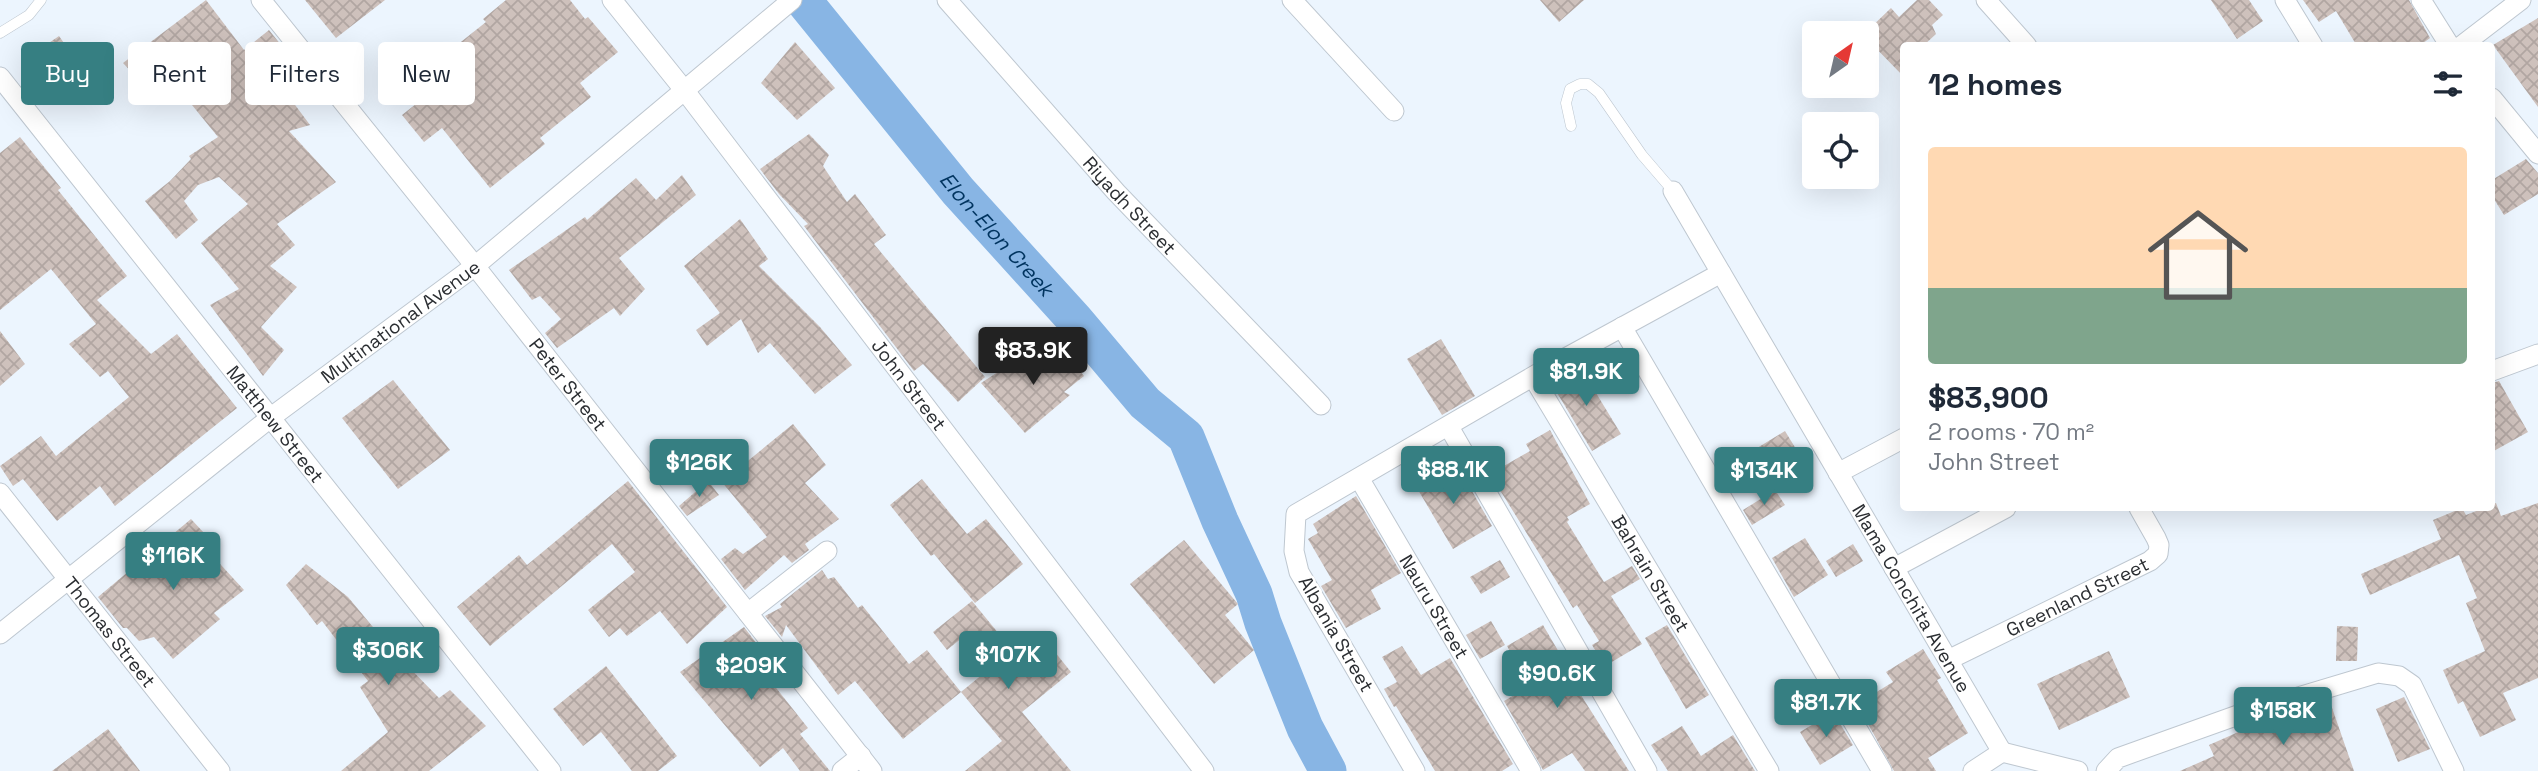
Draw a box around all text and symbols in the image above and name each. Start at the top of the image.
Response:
north arrow [1802,21,1880,98]
map controls [1802,21,1879,189]
chip: Buy [21,42,114,105]
chip: Rent [128,42,231,105]
chip: Filters [245,42,364,105]
chip: New [378,42,475,105]
text: 12 homes [1928,65,2063,104]
icon: filters [2429,65,2467,103]
button: locate [1802,112,1879,189]
street label: Riyadh Street [1078,151,1182,260]
water label: Elon-Elon Creek [934,166,1062,304]
icon: home [2135,192,2261,318]
street label: Multinational Avenue [316,254,485,389]
pin: $83.9K [976,328,1090,387]
street label: Peter Street [524,333,612,436]
street label: John Street [866,334,952,435]
text: $83.9K [994,335,1072,365]
pin: $81.9K [1529,348,1643,408]
text: $81.9K [1549,356,1623,386]
street label: Matthew Street [221,360,330,488]
text: $83,900 [1928,378,2049,417]
text: 2 rooms · 70 m² [1928,417,2094,447]
pin: $126K [650,440,748,499]
text: $126K [666,447,732,477]
pin: $88.1K [1396,447,1510,506]
text: John Street [1928,447,2060,477]
pin: $134K [1715,448,1813,507]
text: $88.1K [1417,454,1489,484]
text: $134K [1730,455,1798,485]
street label: Mama Conchita Avenue [1847,499,1977,697]
street label: Bahrain Street [1606,510,1695,637]
pin: $116K [124,532,222,592]
text: $116K [141,540,205,570]
street label: Nauru Street [1394,550,1475,663]
street label: Greenland Street [2002,551,2153,642]
street label: Thomas Street [58,571,161,692]
street label: Albania Street [1293,571,1379,697]
pin: $306K [339,628,437,687]
pin: $107K [959,632,1057,691]
text: $306K [352,635,424,665]
text: $107K [975,639,1041,669]
pin: $209K [702,642,800,702]
text: $209K [715,650,787,680]
pin: $90.6K [1500,650,1614,710]
text: $90.6K [1518,658,1596,688]
pin: $81.7K [1769,680,1883,739]
text: $81.7K [1790,687,1862,717]
pin: $158K [2234,688,2332,747]
text: $158K [2250,695,2316,725]

